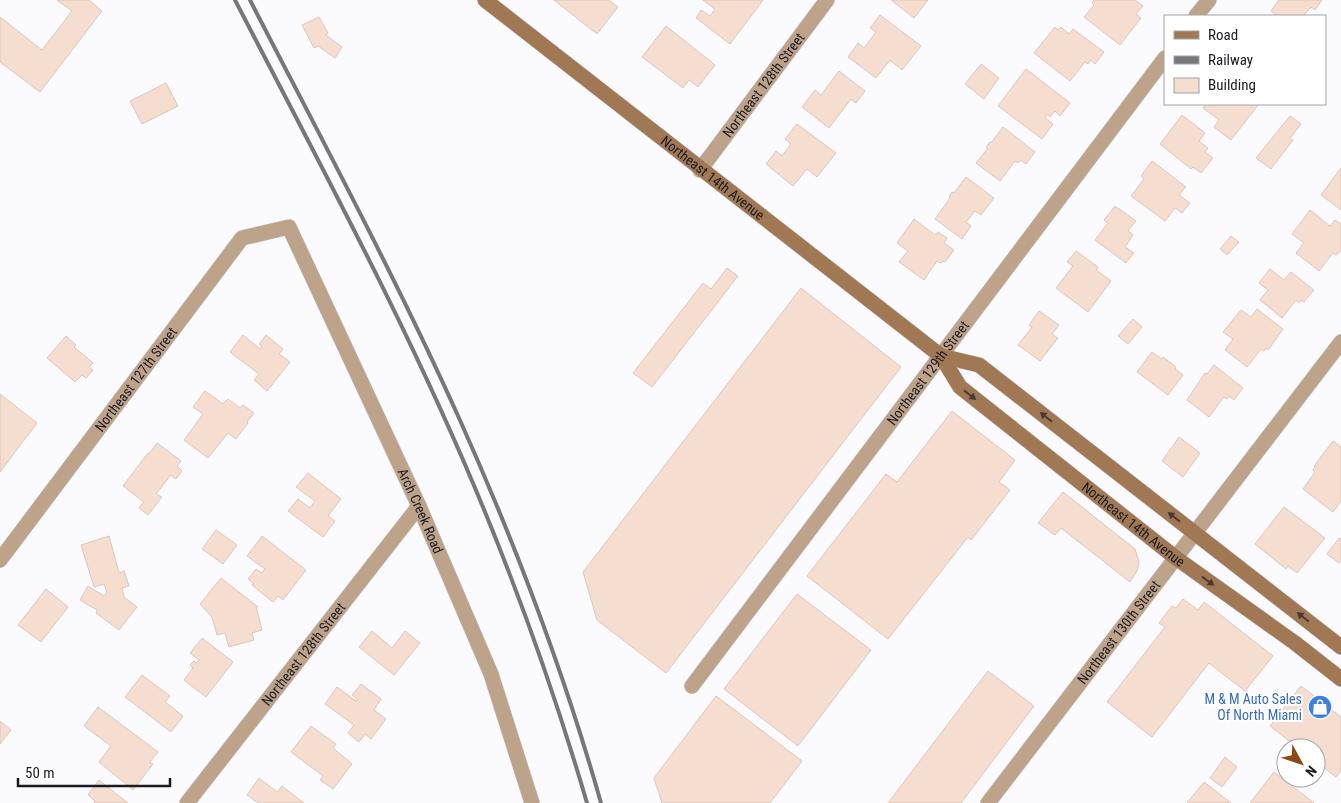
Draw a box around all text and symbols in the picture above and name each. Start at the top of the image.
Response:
legend [1164,15,1326,105]
text: Road [1208,26,1238,44]
street label: Northeast 128th Street [719,30,808,140]
text: Railway [1208,51,1253,69]
text: Building [1208,76,1256,94]
street label: Northeast 14th Avenue [658,133,768,223]
street label: Northeast 129th Street [884,318,972,428]
street label: Northeast 127th Street [92,324,180,435]
one-way arrow [963,389,976,400]
one-way arrow [1040,412,1053,423]
street label: Arch Creek Road [395,466,446,556]
street label: Northeast 14th Avenue [1079,479,1188,570]
one-way arrow [1168,511,1181,522]
one-way arrow [1201,576,1215,586]
street label: Northeast 130th Street [1074,577,1163,687]
street label: Northeast 128th Street [258,599,348,709]
one-way arrow [1296,611,1309,622]
place label: M & M Auto Sales Of North Miami [1204,691,1302,723]
shop icon: M & M Auto Sales Of North Miami [1307,694,1333,720]
north arrow [1276,738,1326,788]
scale bar [18,756,170,788]
text: N [1302,763,1320,780]
text: 50 m [25,764,55,782]

